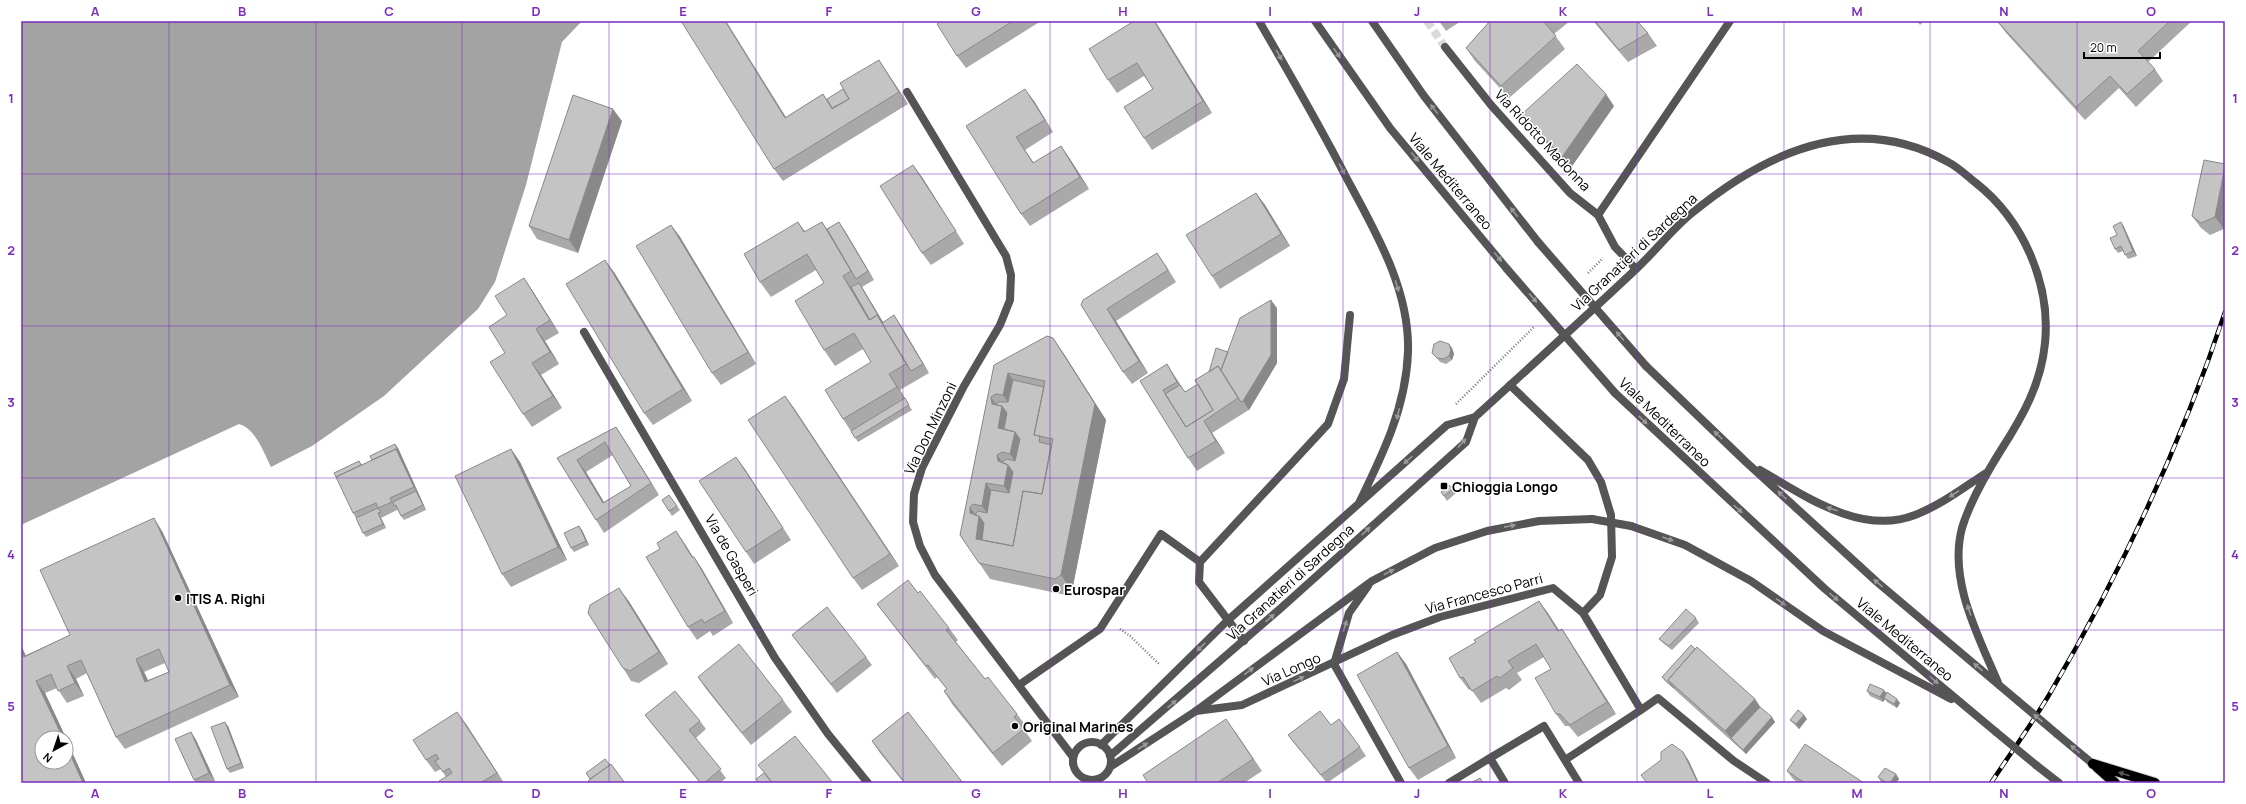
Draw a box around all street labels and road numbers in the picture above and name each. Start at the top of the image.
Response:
street label: Via Ridotto Madonna [1491,85,1595,195]
street label: Viale Mediterraneo [1405,129,1497,233]
street label: Via Granatieri di Sardegna [1567,189,1701,315]
street label: Viale Mediterraneo [1615,373,1715,471]
street label: Via Don Minzoni [899,378,961,478]
street label: Via de Gasperi [701,511,763,599]
street label: Via Granatieri di Sardegna [1222,520,1358,644]
street label: Via Francesco Parri [1423,568,1545,618]
street label: Viale Mediterraneo [1853,593,1957,685]
street label: Via Longo [1259,648,1323,690]

